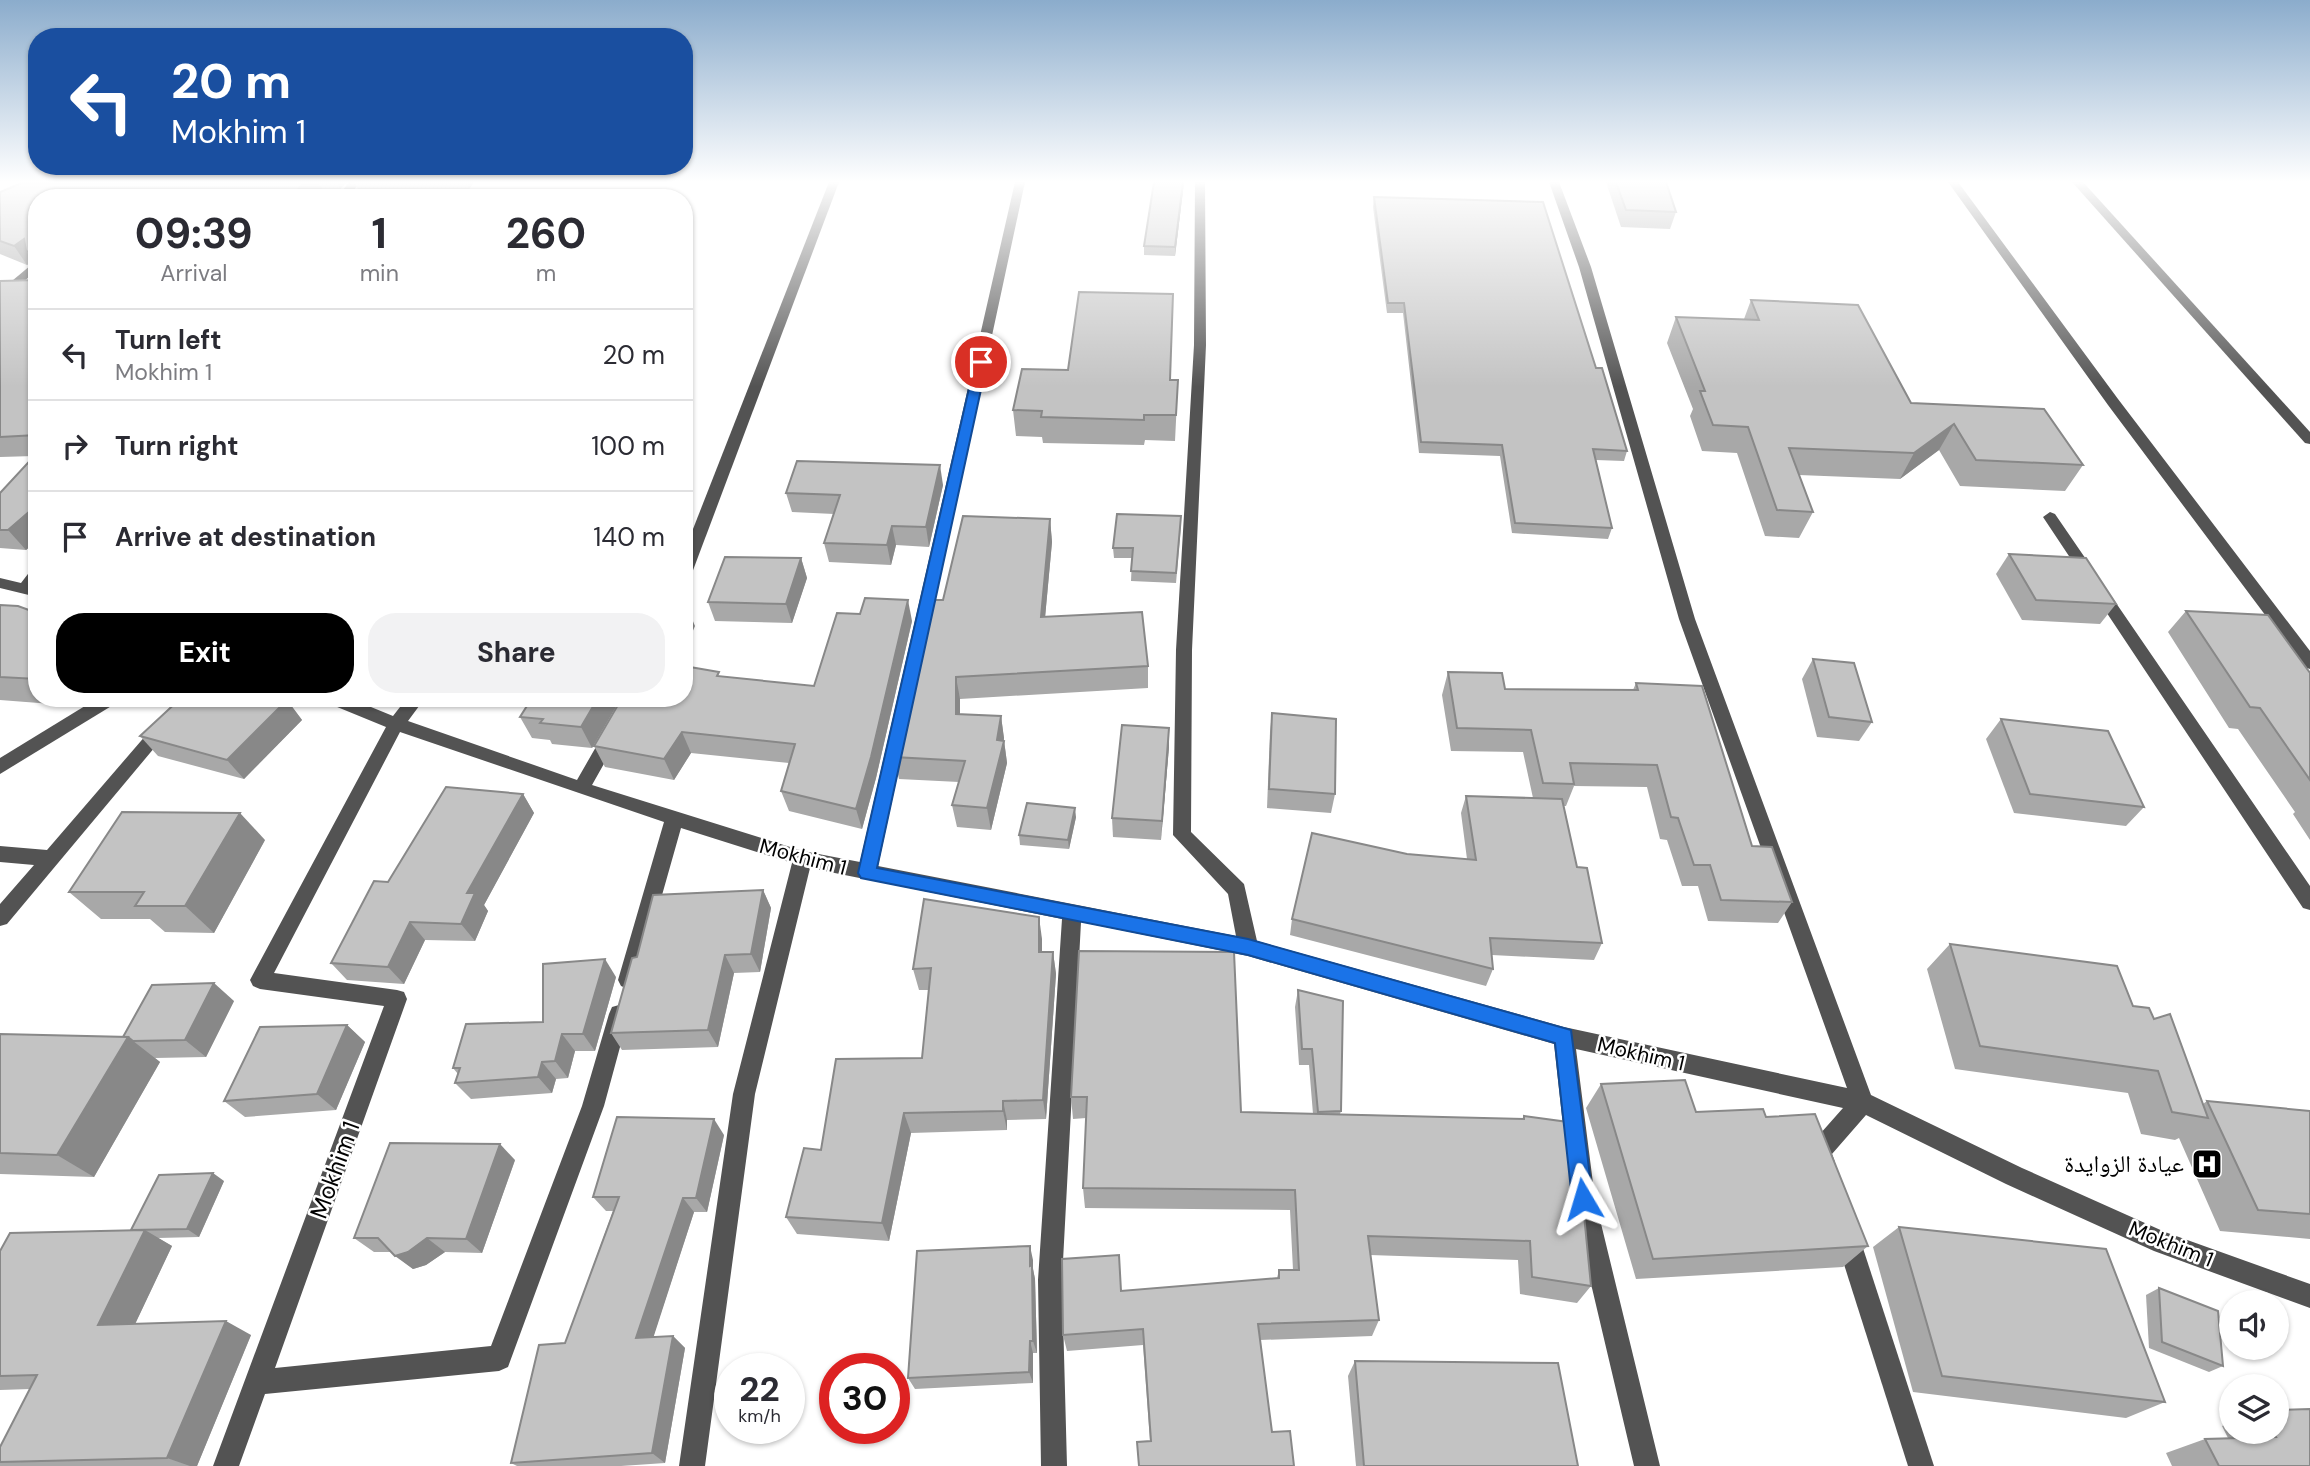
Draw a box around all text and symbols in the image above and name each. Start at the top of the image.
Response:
text: 20 m [171,49,291,113]
icon: left [56,56,147,147]
text: Mokhim 1 [171,111,306,153]
text: 09:39 [135,206,253,261]
text: 1 [372,206,387,261]
text: 260 [506,206,586,261]
text: Arrival [160,258,227,288]
text: min [360,258,399,288]
text: m [536,258,556,288]
text: Turn left [115,323,222,357]
pin [951,332,1011,392]
icon: left [56,336,94,374]
text: 20 m [602,338,665,372]
icon: arrive [962,343,1000,381]
text: Mokhim 1 [115,357,212,387]
icon: right [56,427,94,465]
text: Turn right [115,429,239,463]
text: 100 m [591,429,665,463]
icon: arrive [56,518,94,556]
text: Arrive at destination [115,520,376,554]
text: 140 m [593,520,665,554]
button: Exit [56,613,354,693]
button: Share [368,613,665,693]
street label: Mokhim 1 [757,832,849,882]
street label: Mokhim 1 [1595,1030,1687,1078]
street label: Mokhim 1 [303,1117,366,1223]
hospital icon: عيادة الزوايدة [2190,1147,2224,1181]
place label: عيادة الزوايدة [2064,1148,2184,1179]
position arrow [1546,1162,1620,1236]
street label: Mokhim 1 [2125,1214,2217,1274]
map controls [2219,1290,2289,1444]
button: sound [2219,1290,2289,1360]
speed limit sign: 30 [819,1353,910,1444]
text: 22 [739,1366,780,1412]
button: layers [2219,1374,2289,1444]
text: km/h [738,1404,781,1428]

